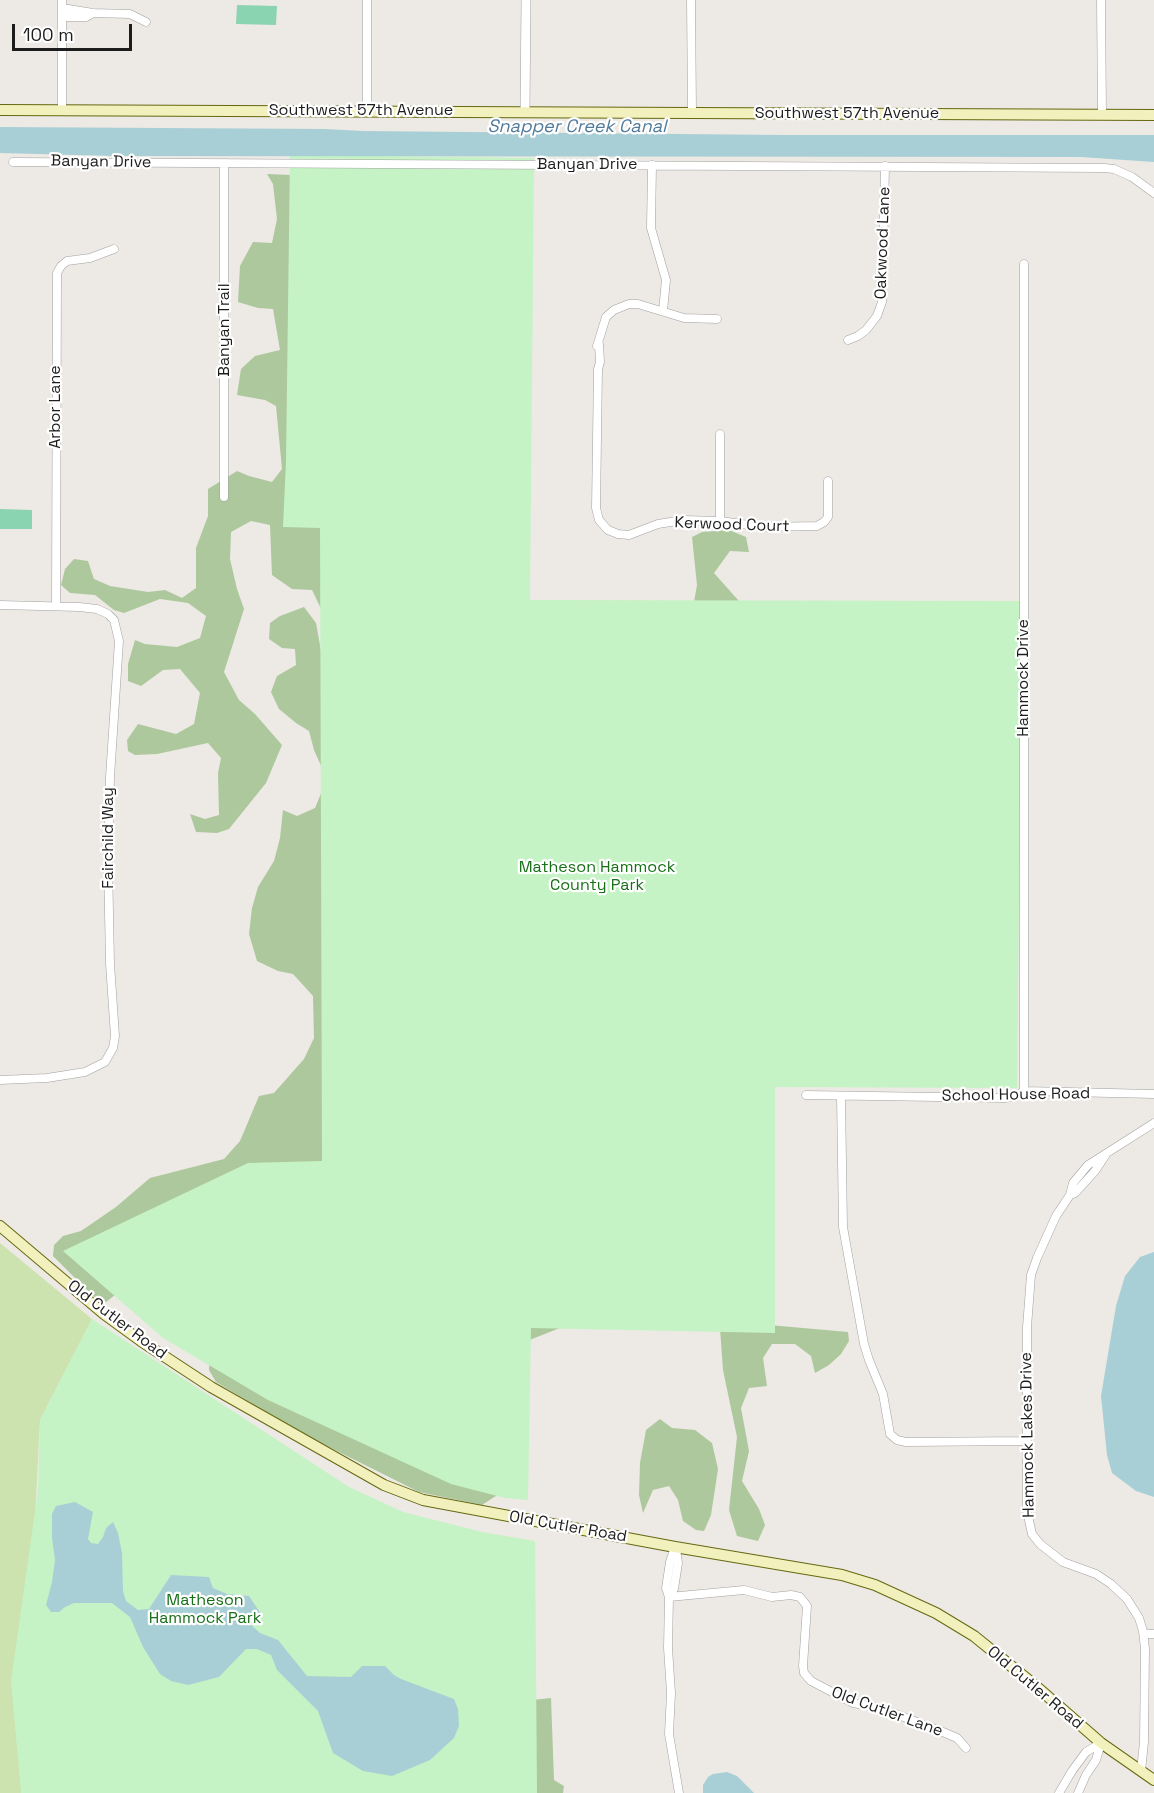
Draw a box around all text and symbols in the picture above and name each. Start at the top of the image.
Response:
scale bar [15,12,135,50]
text: 100 m [23,23,74,46]
street label: Southwest 57th Avenue [269,101,453,121]
street label: Southwest 57th Avenue [755,104,939,124]
water label: Snapper Creek Canal [487,116,667,138]
street label: Banyan Drive [50,152,152,172]
street label: Banyan Drive [537,155,637,175]
street label: Oakwood Lane [871,186,895,300]
street label: Banyan Trail [215,283,235,377]
street label: Arbor Lane [46,365,66,449]
street label: Kerwood Court [674,513,790,537]
street label: Hammock Drive [1014,619,1034,737]
street label: Fairchild Way [99,787,119,889]
park label: Matheson Hammock County Park [519,858,675,896]
street label: School House Road [942,1084,1090,1106]
street label: Old Cutler Road [64,1276,170,1364]
street label: Hammock Lakes Drive [1017,1352,1039,1518]
street label: Old Cutler Road [508,1507,628,1547]
park label: Matheson Hammock Park [149,1591,261,1629]
street label: Old Cutler Road [983,1642,1087,1734]
street label: Old Cutler Lane [829,1683,945,1741]

